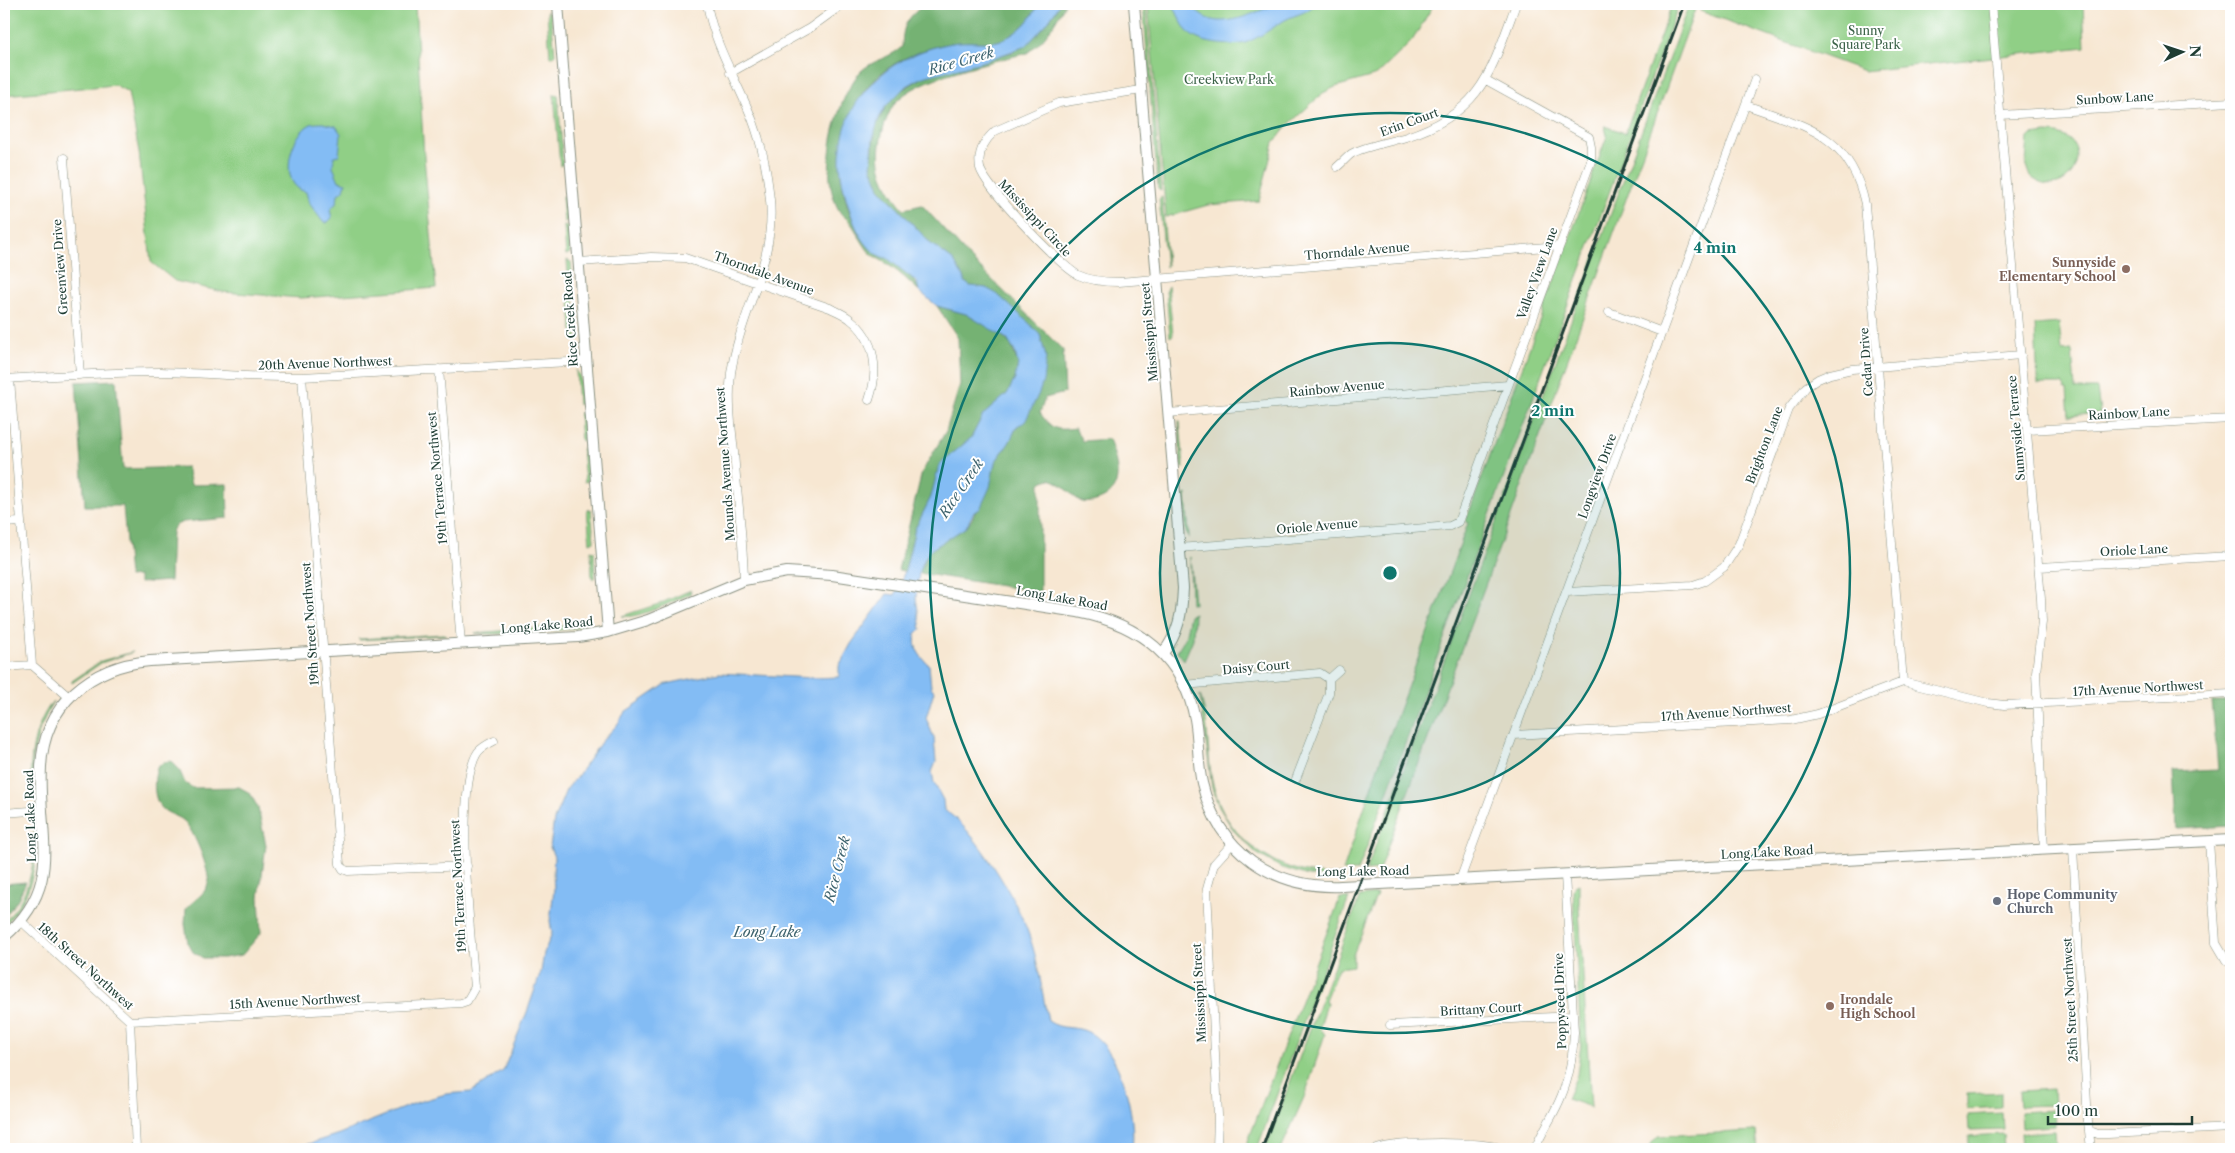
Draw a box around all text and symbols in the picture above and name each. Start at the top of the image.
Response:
park label: Sunny Square Park [1831,23,1902,52]
north arrow [2158,28,2208,78]
water label: Rice Creek [925,43,997,79]
text: N [2186,45,2204,58]
park label: Creekview Park [1184,72,1275,87]
street label: Sunbow Lane [2076,88,2154,108]
street label: Erin Court [1378,104,1441,139]
street label: Mississippi Circle [995,176,1075,260]
street label: Greenview Drive [49,218,71,315]
street label: Valley View Lane [1513,225,1561,322]
text: 4 min [1693,238,1737,257]
street label: Thorndale Avenue [1304,239,1411,263]
street label: Thorndale Avenue [712,248,816,298]
place label: Sunnyside Elementary School [1999,255,2116,284]
marker: Sunnyside Elementary School [2120,263,2132,275]
street label: Rice Creek Road [559,270,581,367]
street label: Mississippi Street [1137,281,1161,382]
street label: Cedar Drive [1856,327,1876,397]
street label: 20th Avenue Northwest [258,353,393,373]
street label: Sunnyside Terrace [2004,375,2028,481]
street label: Rainbow Avenue [1289,376,1385,400]
street label: Mounds Avenue Northwest [712,386,738,542]
text: 2 min [1531,401,1575,420]
street label: Rainbow Lane [2088,403,2170,423]
street label: Brighton Lane [1742,404,1786,486]
street label: 19th Terrace Northwest [424,410,450,545]
street label: Longview Drive [1575,431,1619,521]
water label: Rice Creek [934,454,988,522]
street label: Oriole Avenue [1276,515,1359,537]
street label: Oriole Lane [2100,541,2169,559]
street label: 19th Street Northwest [298,561,322,686]
centre of rings [1381,564,1399,582]
street label: Long Lake Road [1015,583,1110,614]
street label: Long Lake Road [500,613,594,637]
street label: Daisy Court [1222,657,1291,677]
street label: 17th Avenue Northwest [2072,677,2204,699]
street label: 17th Avenue Northwest [1660,700,1792,724]
street label: Long Lake Road [21,769,39,862]
street label: 19th Terrace Northwest [447,818,469,953]
water label: Rice Creek [820,833,854,905]
street label: Long Lake Road [1720,842,1814,862]
street label: Long Lake Road [1317,863,1410,879]
place label: Hope Community Church [2007,887,2118,916]
marker: Hope Community Church [1991,895,2003,907]
street label: 18th Street Northwest [35,919,137,1013]
water label: Long Lake [733,923,802,941]
street label: 25th Street Northwest [2059,937,2081,1063]
street label: Mississippi Street [1189,942,1209,1043]
street label: Poppyseed Drive [1551,952,1569,1049]
street label: 15th Avenue Northwest [229,990,362,1012]
place label: Irondale High School [1840,992,1915,1021]
street label: Brittany Court [1440,999,1523,1019]
marker: Irondale High School [1824,1000,1836,1012]
scale bar [2048,1093,2191,1125]
text: 100 m [2055,1101,2098,1120]

